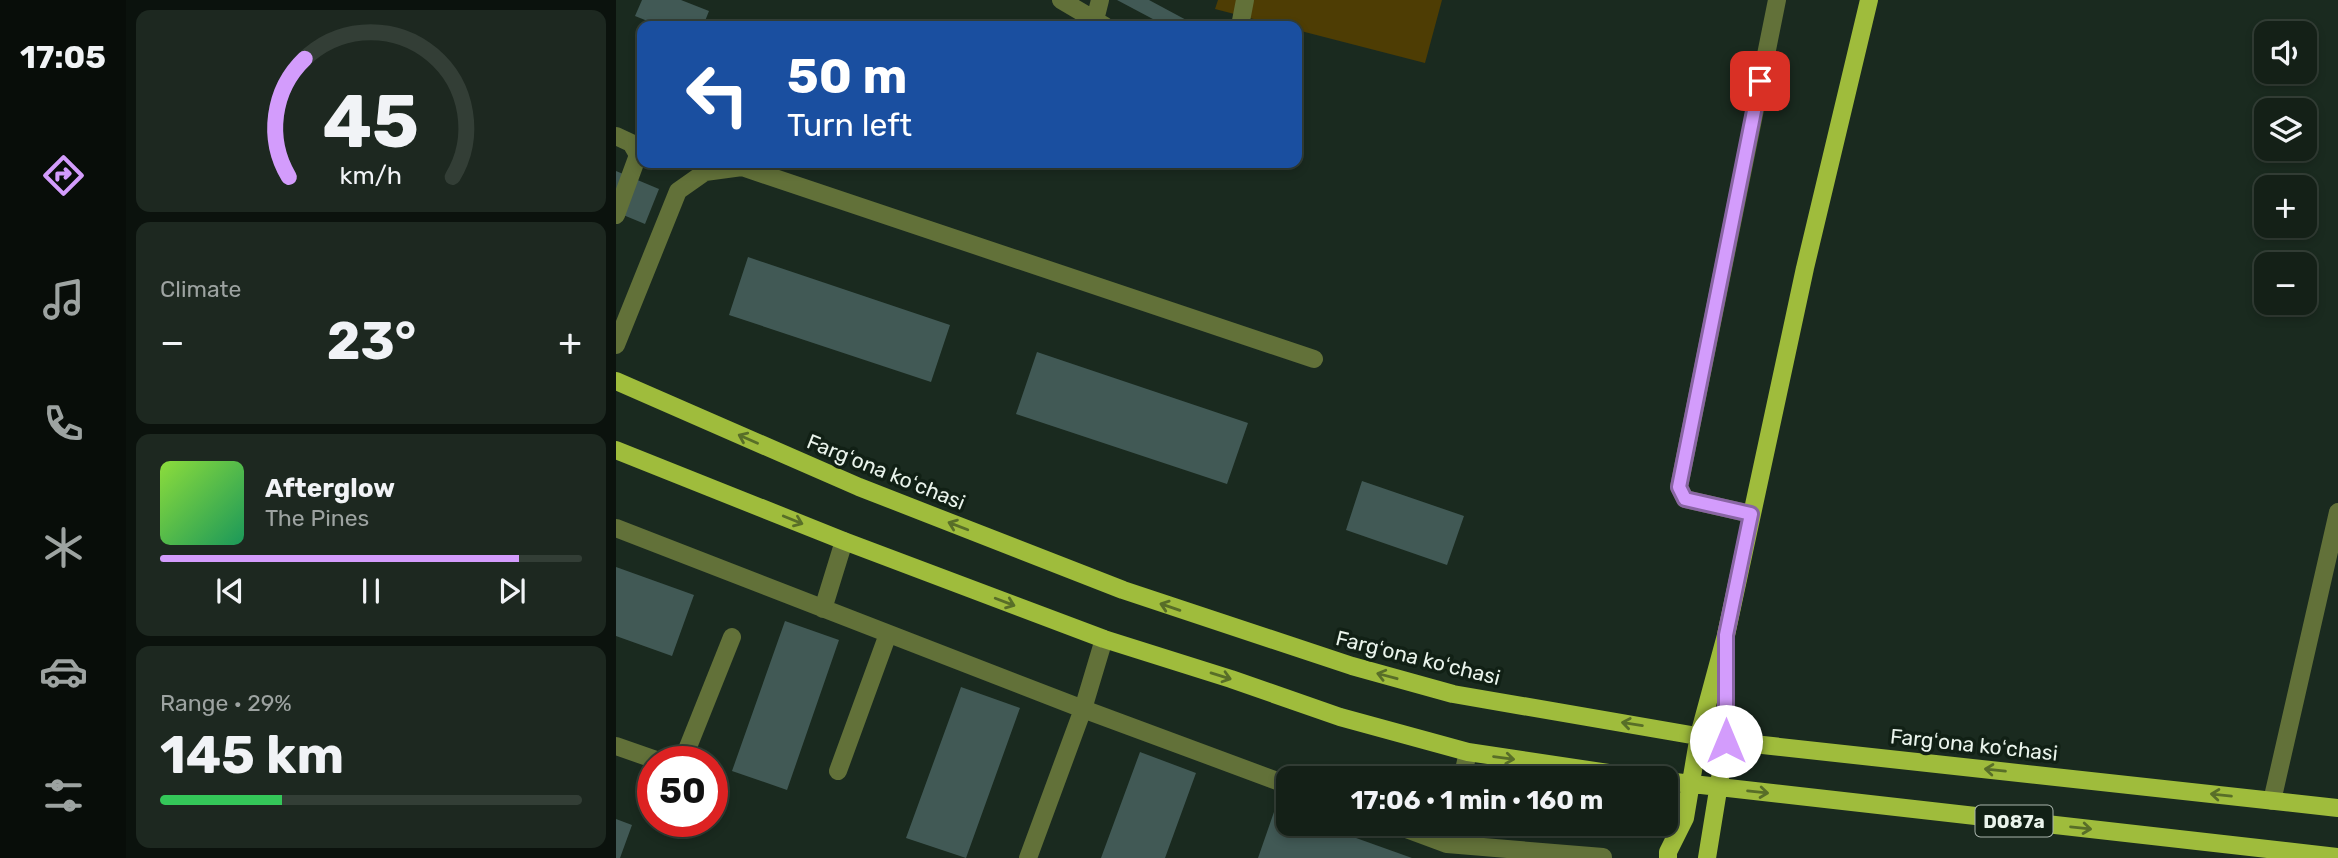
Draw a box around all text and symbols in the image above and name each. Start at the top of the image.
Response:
map controls [2254,21,2317,315]
button: sound [2254,21,2317,84]
text: 17:05 [20,38,106,76]
text: 50 m [787,47,907,105]
icon: left [672,49,763,140]
pin [1730,51,1790,111]
icon: arrive [1741,62,1779,100]
text: 45 [323,79,419,165]
button: layers [2254,98,2317,161]
text: Turn left [787,106,912,144]
icon: directions [39,151,88,200]
text: km/h [340,161,402,190]
button: + [2254,175,2317,238]
button: − [2254,252,2317,315]
icon: music [39,275,88,324]
text: Climate [160,275,241,303]
text: 23° [327,310,416,372]
text: − [160,319,185,365]
text: + [558,319,582,365]
icon: phone [39,399,88,448]
street label: Fargʻona koʻchasi [803,428,969,515]
one-way arrow [738,432,759,445]
text: Afterglow [265,473,395,504]
text: The Pines [265,504,369,532]
one-way arrow [782,515,803,528]
one-way arrow [947,518,969,531]
icon: climate [39,523,88,572]
icon: previous [211,572,249,610]
icon: pause [352,572,390,610]
icon: next [493,572,531,610]
one-way arrow [994,597,1016,609]
one-way arrow [1160,600,1182,612]
street label: Fargʻona koʻchasi [1333,625,1503,690]
icon: car [39,647,88,696]
one-way arrow [1376,669,1399,682]
one-way arrow [1209,670,1231,683]
text: Range · 29% [160,689,292,717]
position arrow [1689,704,1763,778]
one-way arrow [1621,717,1644,730]
street label: Fargʻona koʻchasi [1889,723,2059,766]
text: 145 km [160,724,344,786]
speed limit sign: 50 [637,746,728,837]
one-way arrow [1492,751,1515,764]
one-way arrow [1984,764,2007,777]
icon: filters [39,771,88,820]
text: 17:06 · 1 min · 160 m [1351,785,1603,816]
one-way arrow [1746,786,1769,799]
one-way arrow [2211,788,2233,801]
road number: D087a [1976,806,2052,836]
one-way arrow [2070,822,2092,835]

